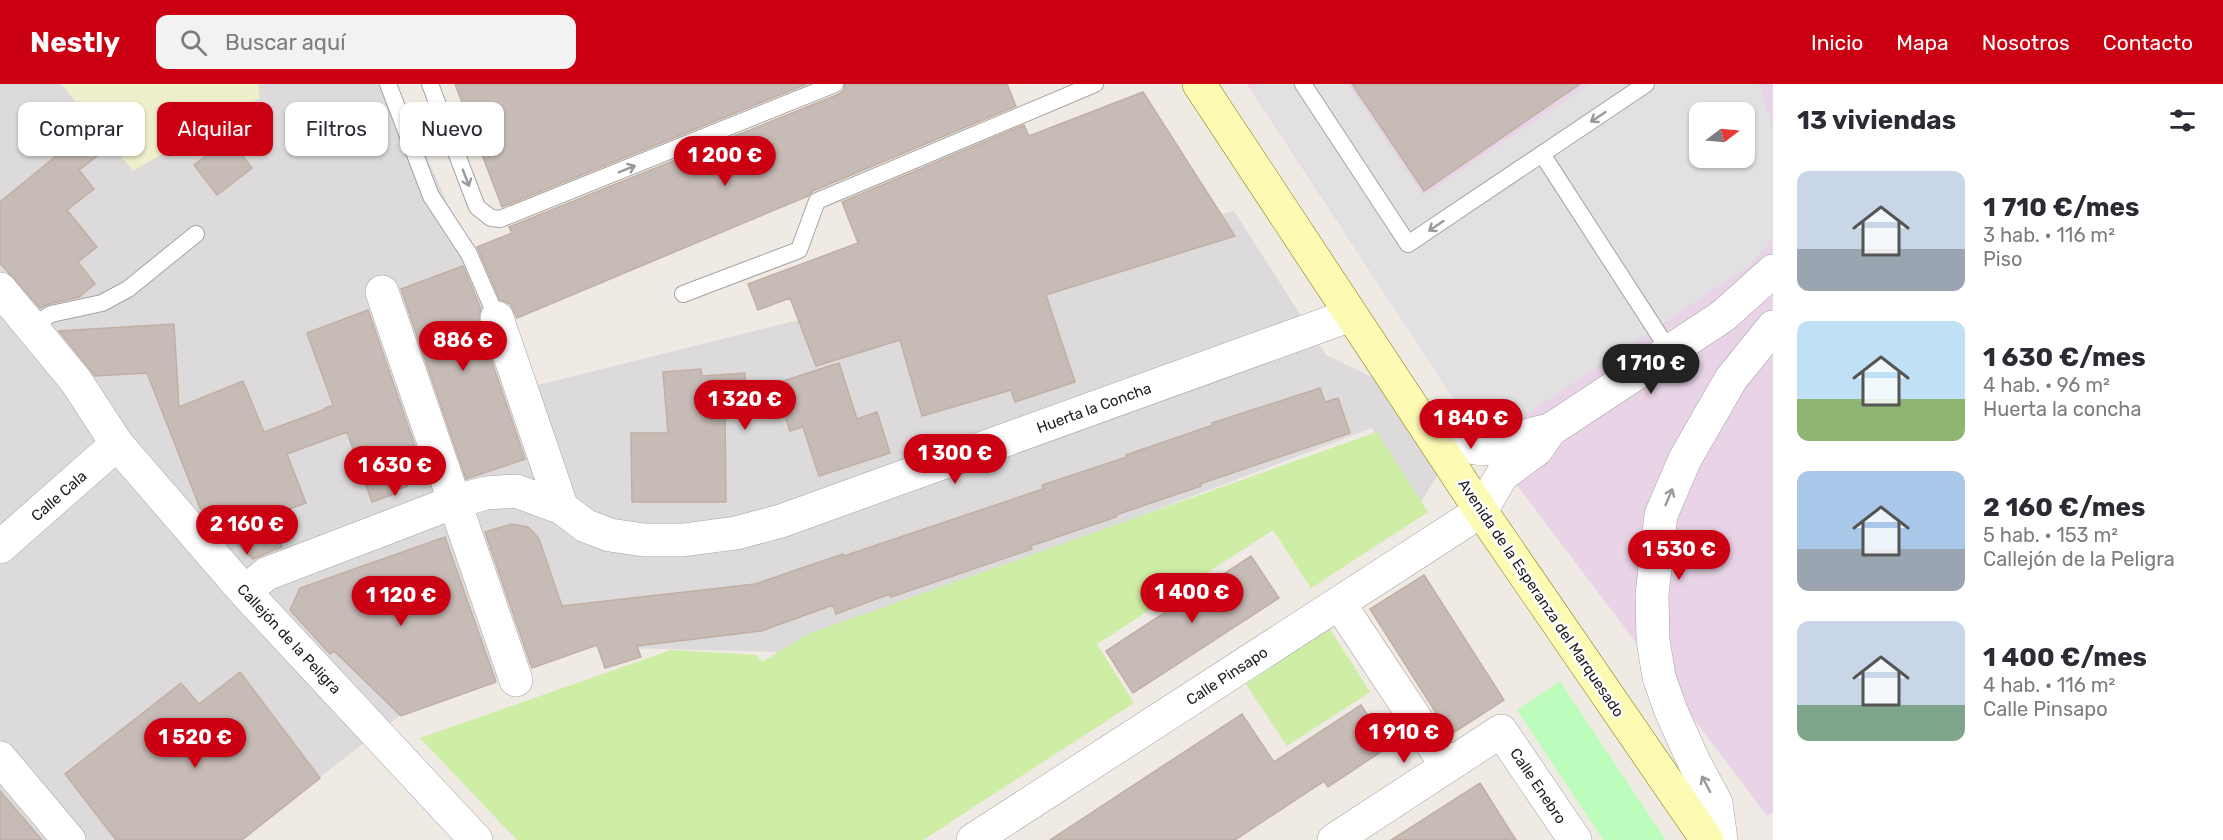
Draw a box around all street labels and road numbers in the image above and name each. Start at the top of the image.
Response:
street label: Huerta la Concha [1034,379,1154,437]
street label: Calle Cala [27,467,91,525]
street label: Avenida de la Esperanza del Marquesado [1454,476,1628,720]
street label: Callejón de la Peligra [233,580,345,698]
street label: Calle Pinsapo [1183,643,1271,709]
street label: Calle Enebro [1506,745,1570,827]

